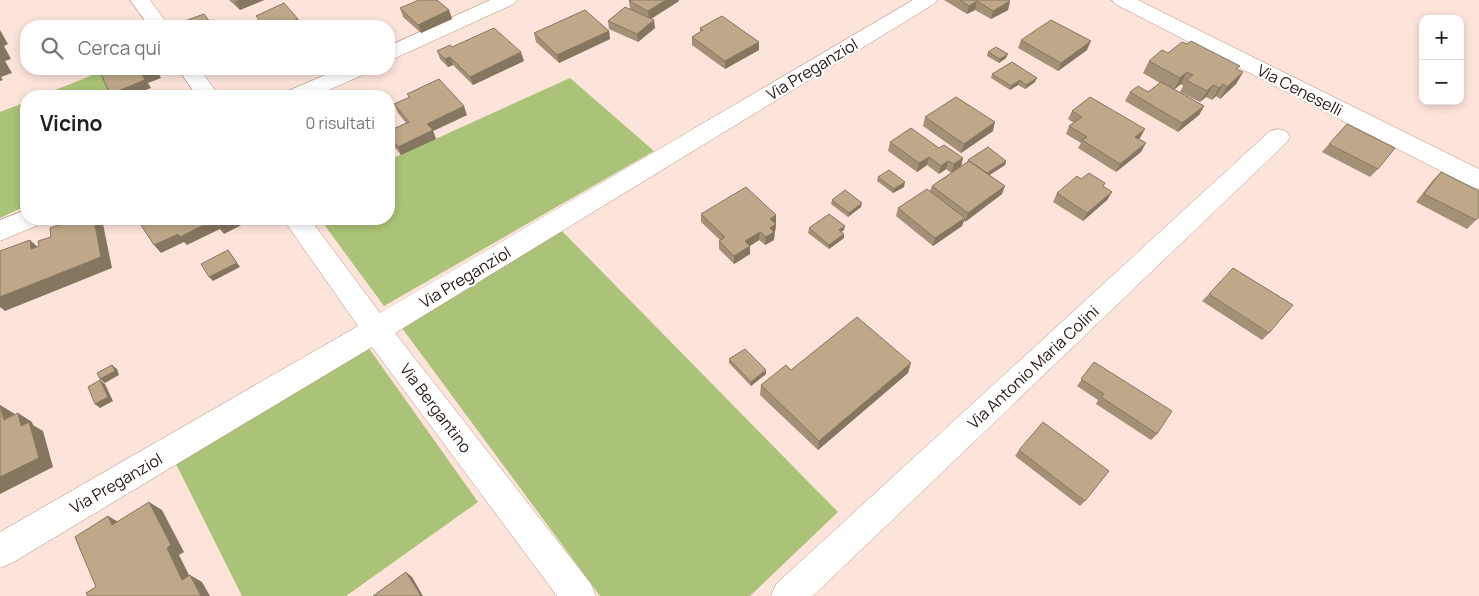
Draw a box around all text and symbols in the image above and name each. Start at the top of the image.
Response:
map controls [1419,15,1464,105]
button: + [1419,15,1464,60]
search box [20,20,395,75]
street label: Via Preganziol [762,33,862,105]
icon: search [38,34,66,62]
text: Cerca qui [78,35,161,61]
street label: Via Ceneselli [1253,59,1347,121]
button: − [1419,60,1464,105]
text: Vicino [40,109,103,137]
text: 0 risultati [305,112,375,134]
street label: Via Preganziol [415,241,515,313]
street label: Via Antonio Maria Colini [963,300,1103,434]
street label: Via Bergantino [395,359,477,457]
street label: Via Preganziol [66,448,166,518]

